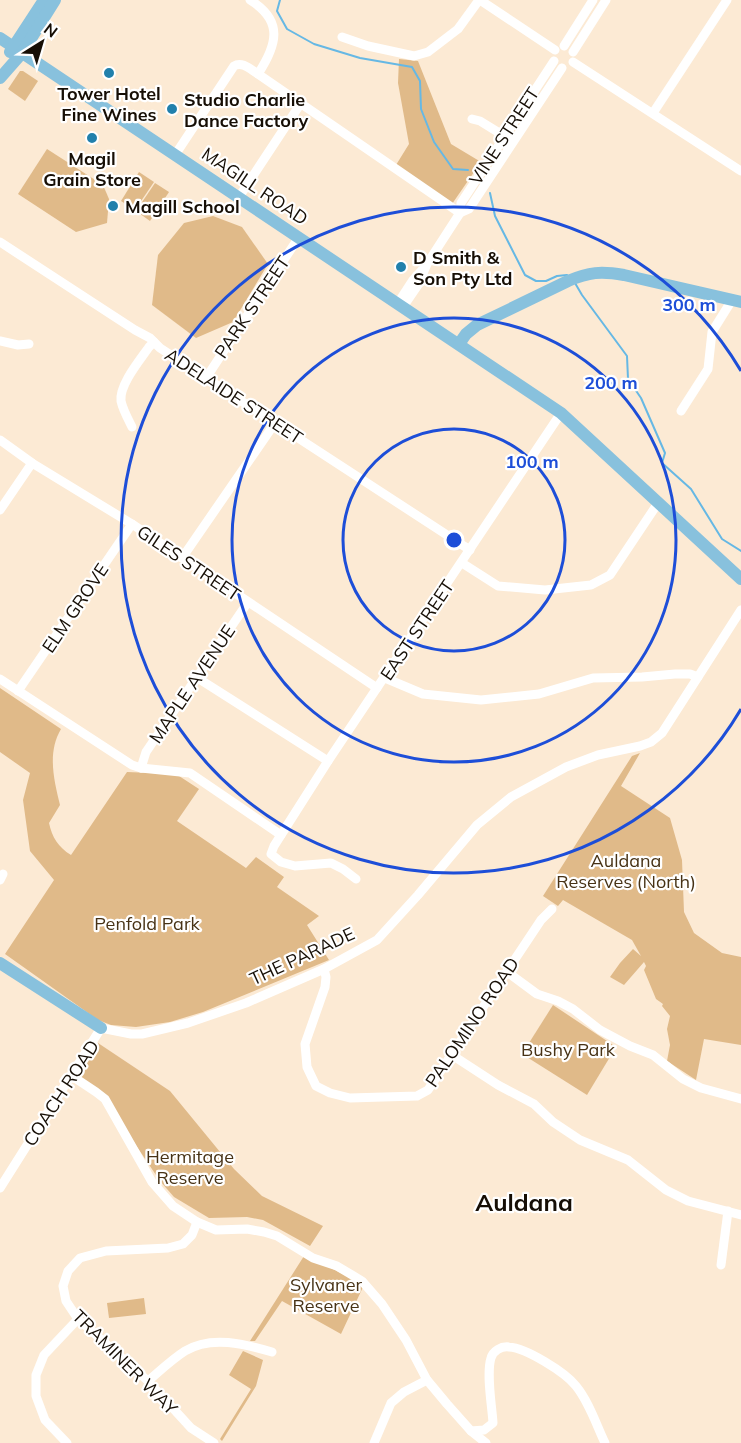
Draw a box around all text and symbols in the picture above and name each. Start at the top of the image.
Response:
north arrow [12,12,72,72]
text: N [40,18,62,42]
marker: Tower Hotel Fine Wines [102,66,116,80]
place label: Tower Hotel Fine Wines [57,82,161,126]
street label: VINE STREET [464,83,544,189]
place label: Studio Charlie Dance Factory [184,88,309,132]
marker: Studio Charlie Dance Factory [165,102,179,116]
marker: Magil Grain Store [85,131,99,145]
street label: MAGILL ROAD [197,142,313,230]
place label: Magil Grain Store [43,147,141,191]
place label: Magill School [125,195,240,218]
marker: Magill School [106,199,120,213]
place label: D Smith & Son Pty Ltd [413,246,512,290]
street label: PARK STREET [209,251,295,362]
marker: D Smith & Son Pty Ltd [394,260,408,274]
text: 300 m [662,293,716,316]
street label: ADELAIDE STREET [161,343,307,449]
text: 200 m [584,371,638,394]
text: 100 m [505,450,559,473]
street label: GILES STREET [133,520,245,606]
centre of rings [444,530,464,550]
street label: ELM GROVE [37,559,113,657]
street label: EAST STREET [375,575,459,685]
street label: MAPLE AVENUE [144,620,240,748]
park label: Auldana Reserves (North) [556,849,696,893]
park label: Penfold Park [94,912,200,935]
street label: THE PARADE [246,922,358,990]
street label: PALOMINO ROAD [420,953,524,1091]
street label: COACH ROAD [18,1036,104,1150]
park label: Bushy Park [521,1038,616,1061]
park label: Hermitage Reserve [146,1145,234,1189]
district label: Auldana [475,1187,573,1217]
park label: Sylvaner Reserve [290,1273,362,1317]
street label: TRAMINER WAY [67,1304,183,1420]

